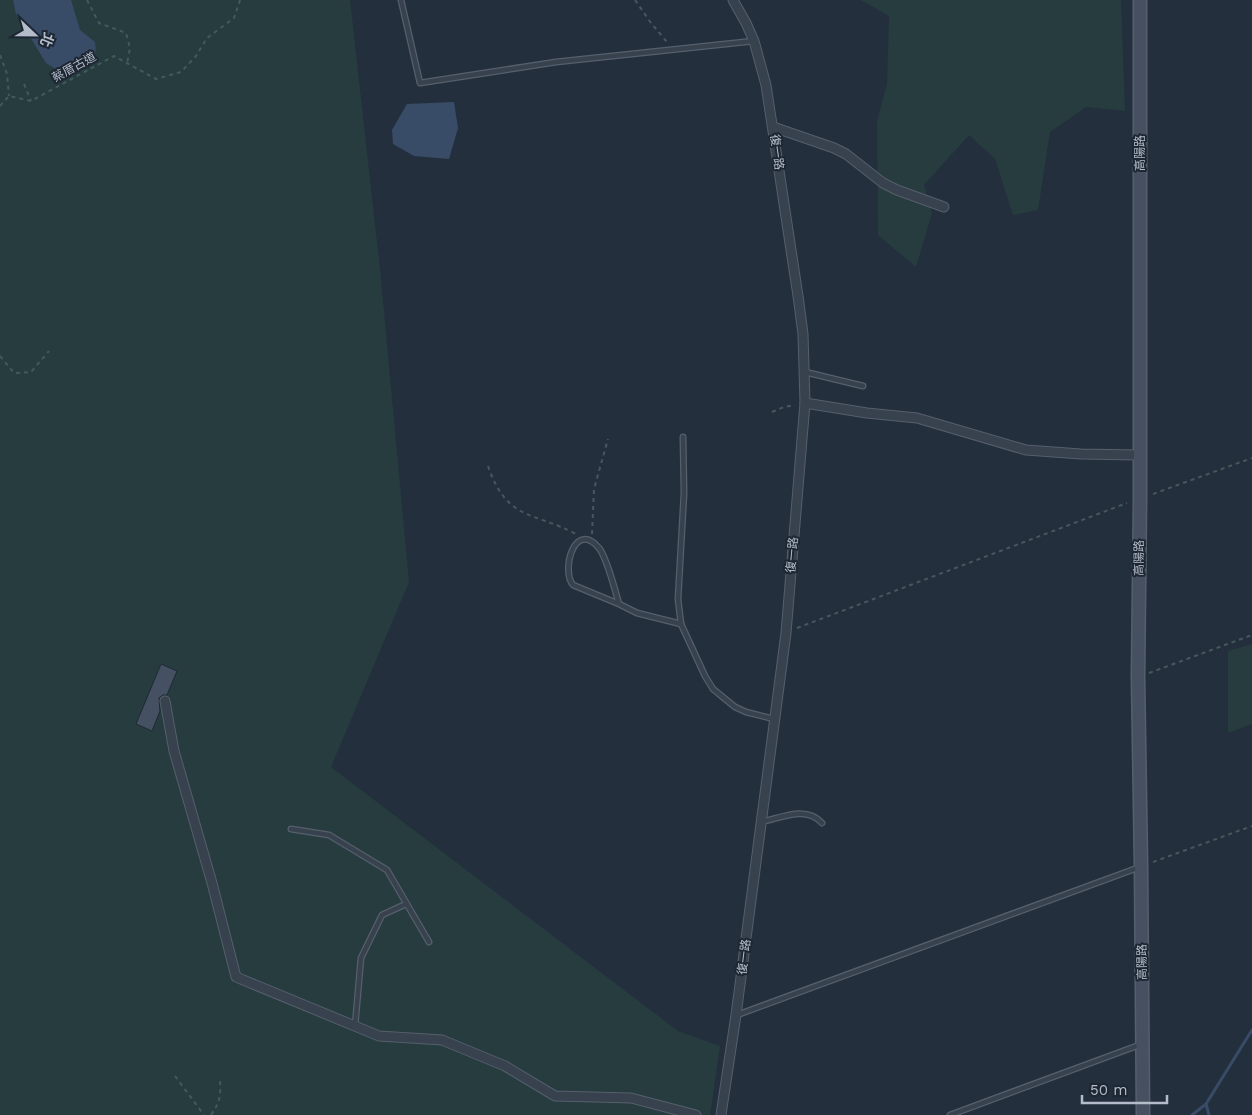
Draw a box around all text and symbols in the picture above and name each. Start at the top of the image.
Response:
north arrow [10,10,60,60]
text: 北 [37,30,57,49]
street label: 蔡厝古道 [50,49,98,85]
street label: 復一路 [768,133,786,171]
street label: 高陽路 [1133,135,1147,171]
street label: 復一路 [783,536,801,574]
street label: 高陽路 [1132,540,1146,576]
street label: 復一路 [735,938,753,976]
street label: 高陽路 [1135,944,1149,980]
scale bar [1082,1072,1167,1104]
text: 50 m [1090,1081,1127,1099]

